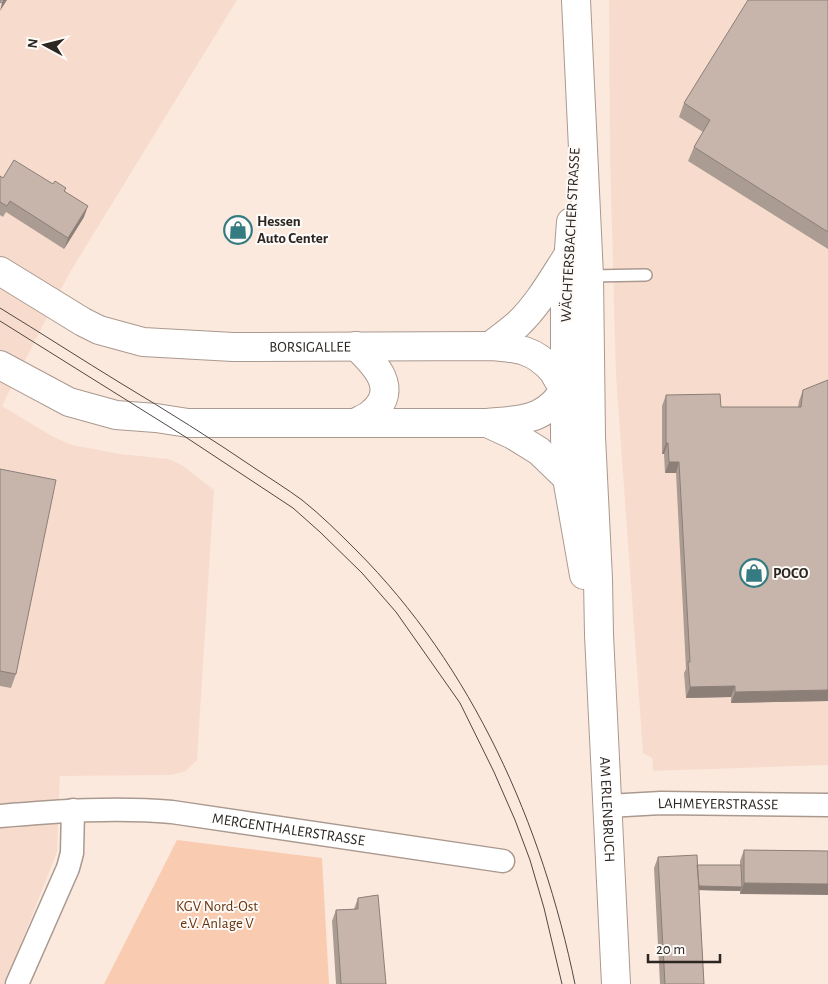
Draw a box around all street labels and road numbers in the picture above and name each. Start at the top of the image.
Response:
street label: WÄCHTERSBACHER STRASSE [557,147,583,323]
street label: BORSIGALLEE [269,340,351,355]
street label: AM ERLENBRUCH [597,756,617,863]
street label: LAHMEYERSTRASSE [657,796,778,812]
street label: MERGENTHALERSTRASSE [211,811,366,848]

